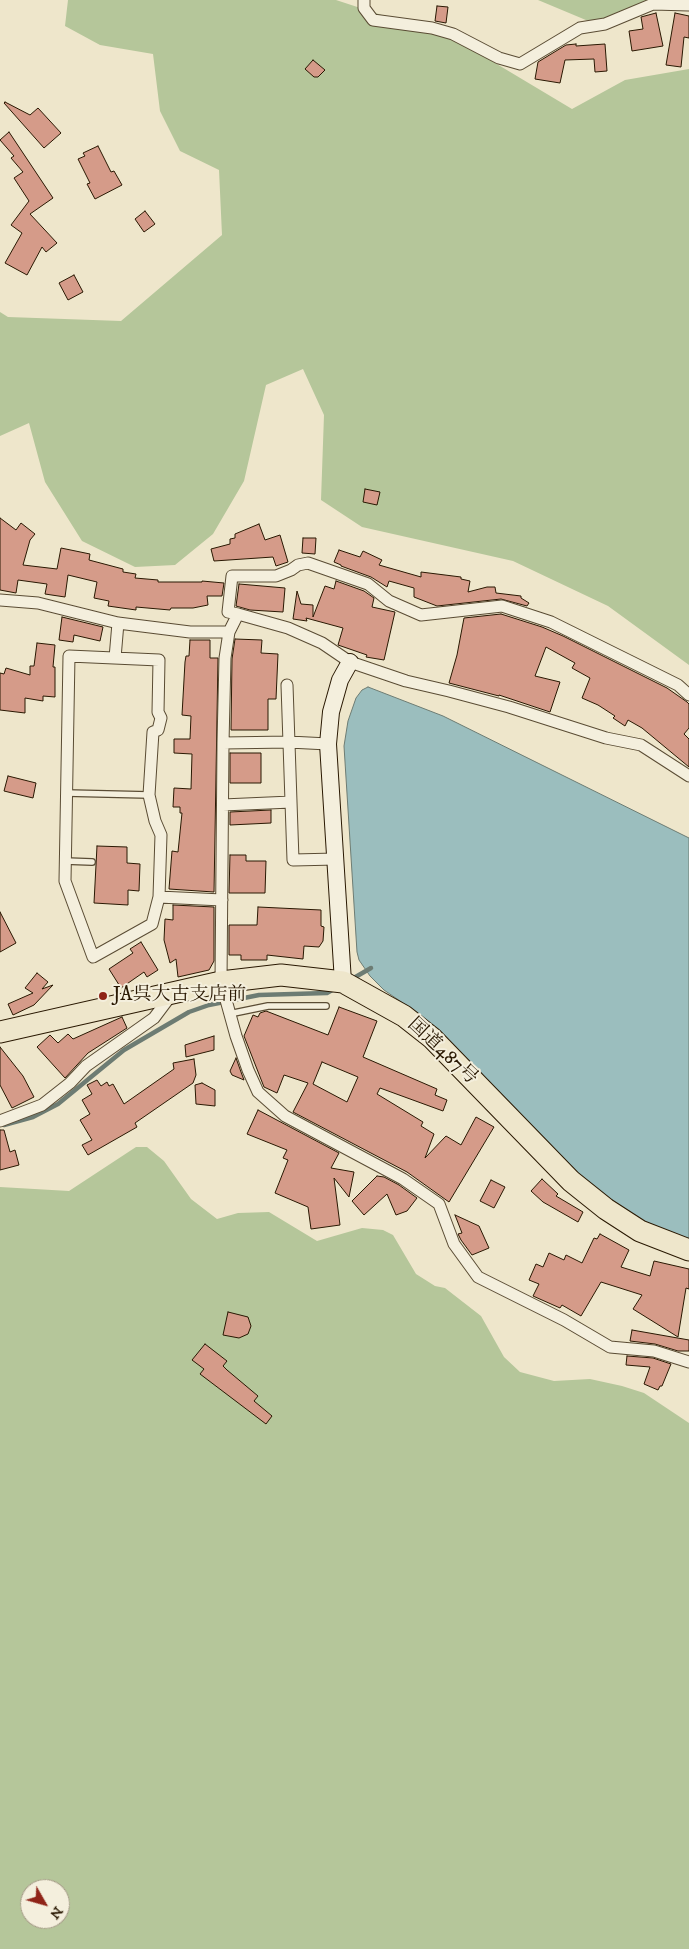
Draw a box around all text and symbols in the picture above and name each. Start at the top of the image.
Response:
place label: JA呉大古支店前 [113,985,246,1007]
marker: JA呉大古支店前 [97,990,109,1002]
street label: 国道487号 [402,1014,482,1090]
north arrow [20,1879,70,1929]
text: N [45,1903,67,1923]

